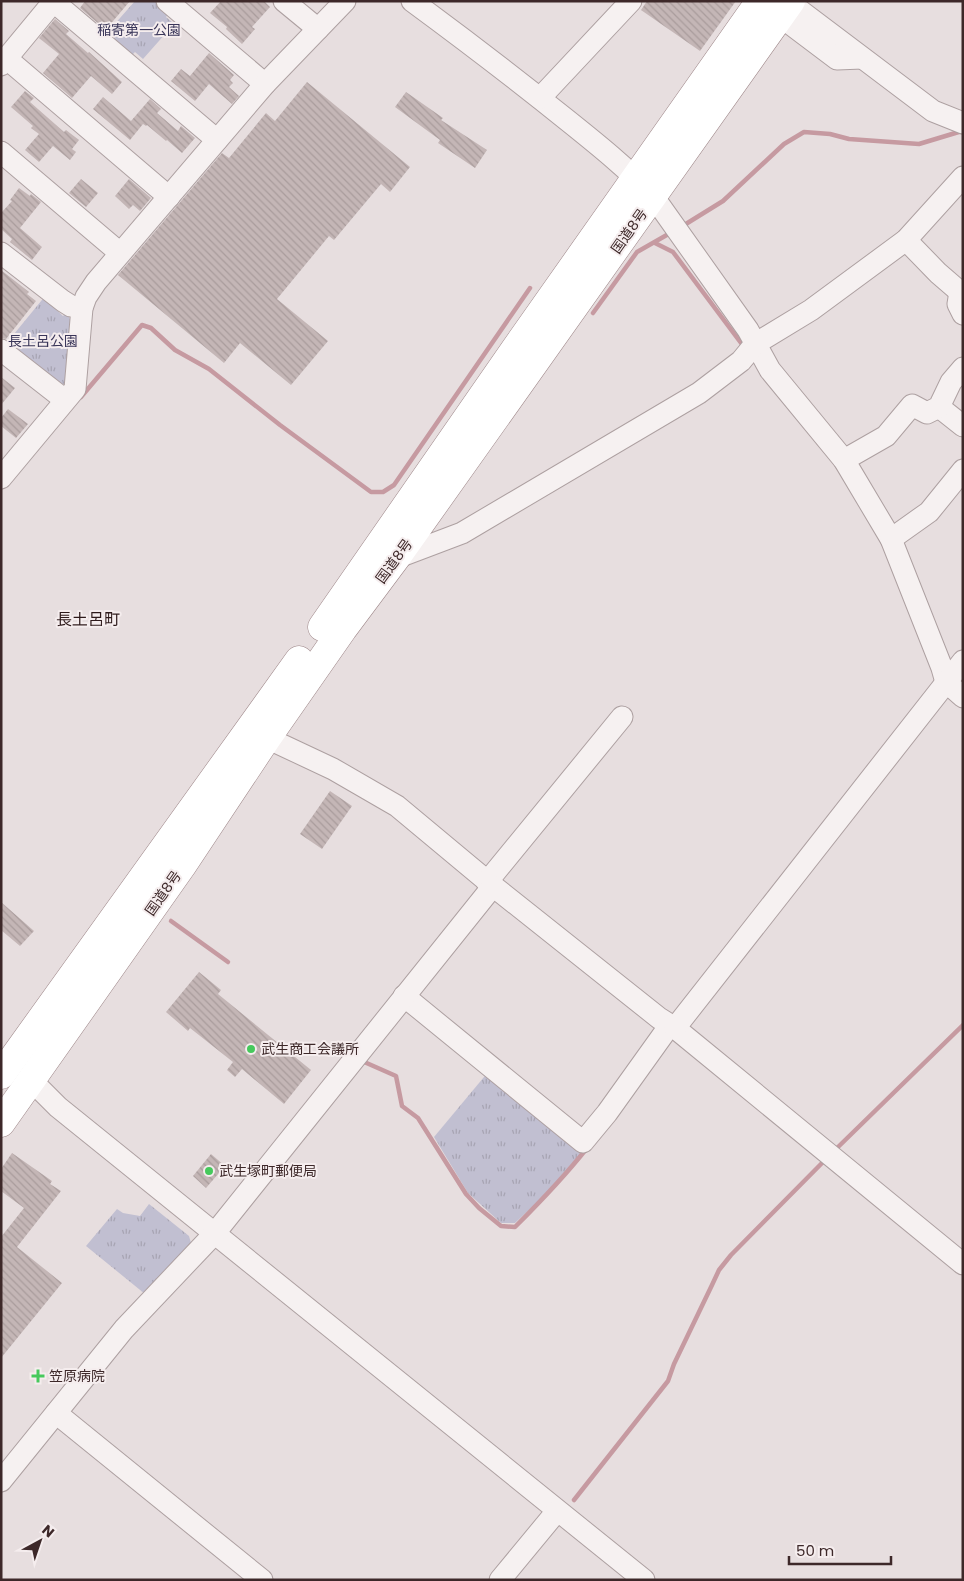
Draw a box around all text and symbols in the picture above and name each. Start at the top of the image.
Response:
park label: 稲寄第一公園 [97,20,181,40]
street label: 国道8号 [606,204,652,258]
park label: 長土呂公園 [8,331,78,351]
street label: 国道8号 [371,535,417,587]
district label: 長土呂町 [56,608,120,631]
street label: 国道8号 [140,866,186,920]
place label: 武生商工会議所 [261,1039,359,1059]
marker: 武生商工会議所 [245,1043,257,1055]
place label: 武生塚町郵便局 [219,1161,317,1181]
marker: 武生塚町郵便局 [203,1165,215,1177]
place label: 笠原病院 [49,1366,105,1386]
marker: 笠原病院 [31,1369,45,1383]
north arrow [15,1516,65,1566]
text: N [38,1520,59,1542]
scale bar [789,1534,892,1566]
text: 50 m [796,1540,834,1561]

